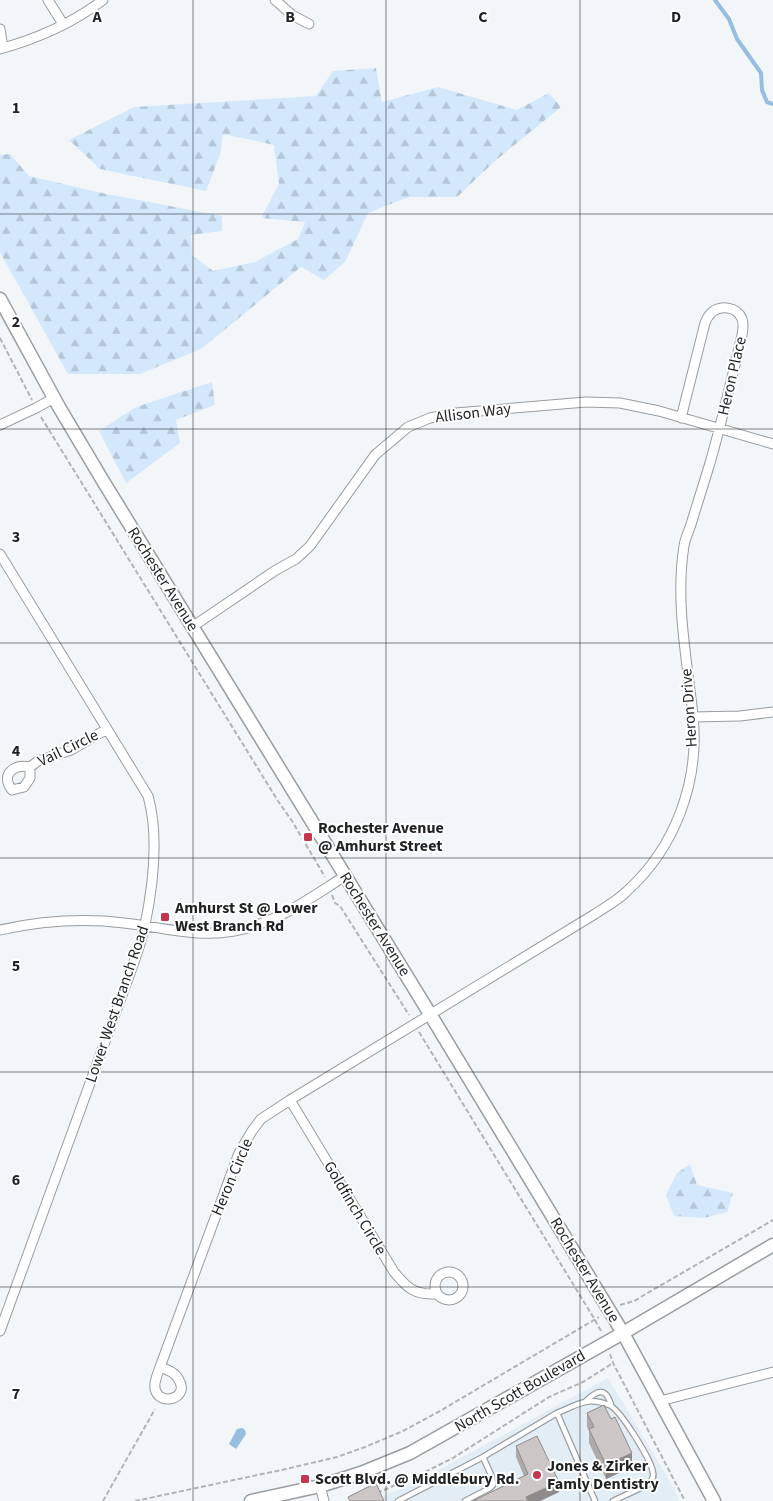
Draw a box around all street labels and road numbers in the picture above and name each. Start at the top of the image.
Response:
street label: Heron Place [712,334,752,418]
street label: Allison Way [434,397,513,429]
street label: Rochester Avenue [122,523,204,635]
street label: Heron Drive [675,668,703,748]
street label: Vail Circle [34,724,102,772]
street label: Rochester Avenue [334,868,416,980]
street label: Lower West Branch Road [80,923,154,1085]
street label: Heron Circle [206,1135,258,1219]
street label: Goldfinch Circle [318,1157,392,1259]
street label: Rochester Avenue [545,1213,625,1327]
street label: North Scott Boulevard [450,1345,590,1437]

